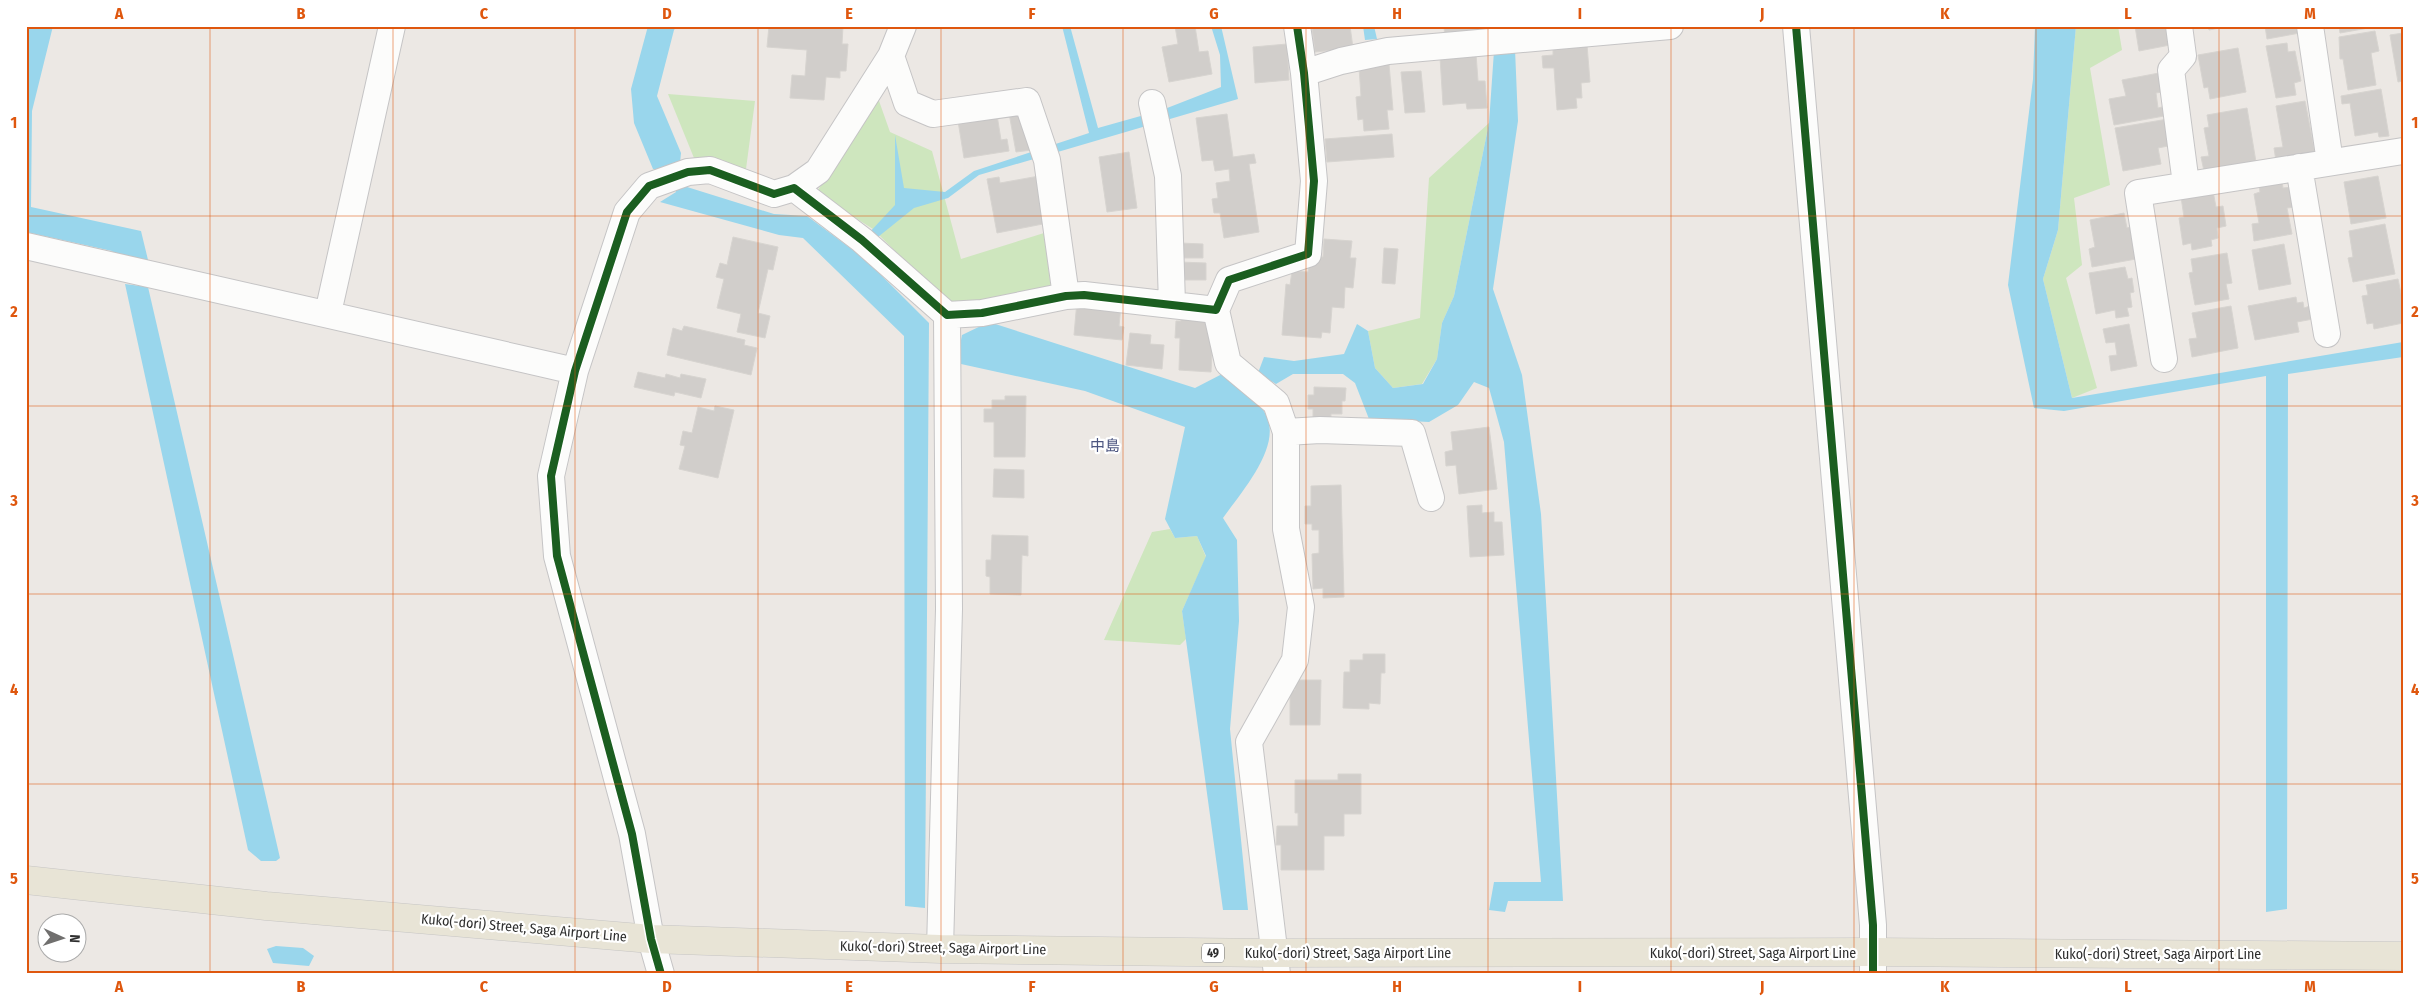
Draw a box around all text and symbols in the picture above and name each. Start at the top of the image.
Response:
text: A [114,4,124,23]
text: B [297,4,306,23]
text: C [480,4,489,23]
text: D [662,4,672,23]
text: E [845,4,853,23]
text: F [1028,4,1036,23]
text: G [1209,4,1219,23]
text: H [1392,4,1402,23]
text: I [1578,4,1582,23]
text: J [1759,4,1764,23]
text: K [1940,4,1950,23]
text: L [2124,4,2132,23]
text: M [2304,4,2316,23]
text: 1 [11,113,17,132]
text: 1 [2412,113,2418,132]
text: 2 [9,302,18,321]
text: 2 [2410,302,2419,321]
district label: 中島 [1090,437,1120,455]
text: 3 [9,491,18,510]
text: 3 [2410,491,2419,510]
text: 4 [10,680,18,699]
text: 4 [2411,680,2419,699]
text: 5 [10,869,18,888]
text: 5 [2411,869,2419,888]
street label: Kuko(-dori) Street, Saga Airport Line [420,911,628,945]
north arrow [38,912,88,962]
text: N [66,934,83,943]
street label: Kuko(-dori) Street, Saga Airport Line [840,938,1046,958]
road number: 49 [1202,944,1224,962]
street label: Kuko(-dori) Street, Saga Airport Line [1245,945,1451,962]
street label: Kuko(-dori) Street, Saga Airport Line [1650,945,1856,962]
street label: Kuko(-dori) Street, Saga Airport Line [2055,946,2261,963]
text: A [114,977,124,996]
text: B [297,977,306,996]
text: C [480,977,489,996]
text: D [662,977,672,996]
text: E [845,977,853,996]
text: F [1028,977,1036,996]
text: G [1209,977,1219,996]
text: H [1392,977,1402,996]
text: I [1578,977,1582,996]
text: J [1759,977,1764,996]
text: K [1940,977,1950,996]
text: L [2124,977,2132,996]
text: M [2304,977,2316,996]

